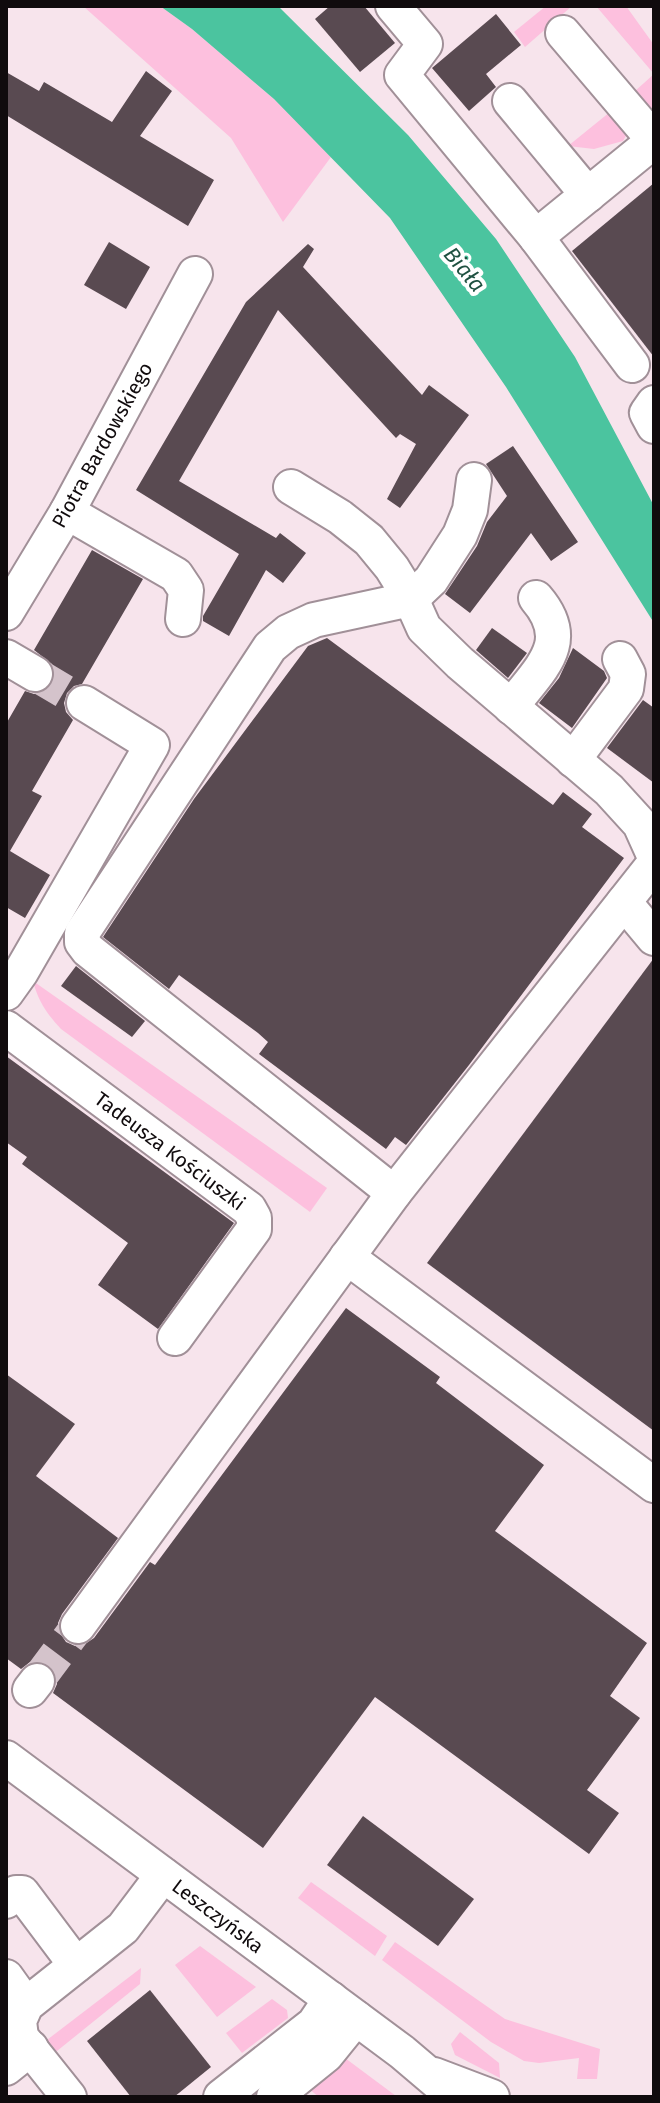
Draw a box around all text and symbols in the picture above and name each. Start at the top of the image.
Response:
water label: Biała [438,241,491,297]
street label: Piotra Bardowskiego [47,358,157,532]
street label: Tadeusza Kościuszki [90,1087,250,1215]
street label: Leszczyńska [168,1874,268,1958]

